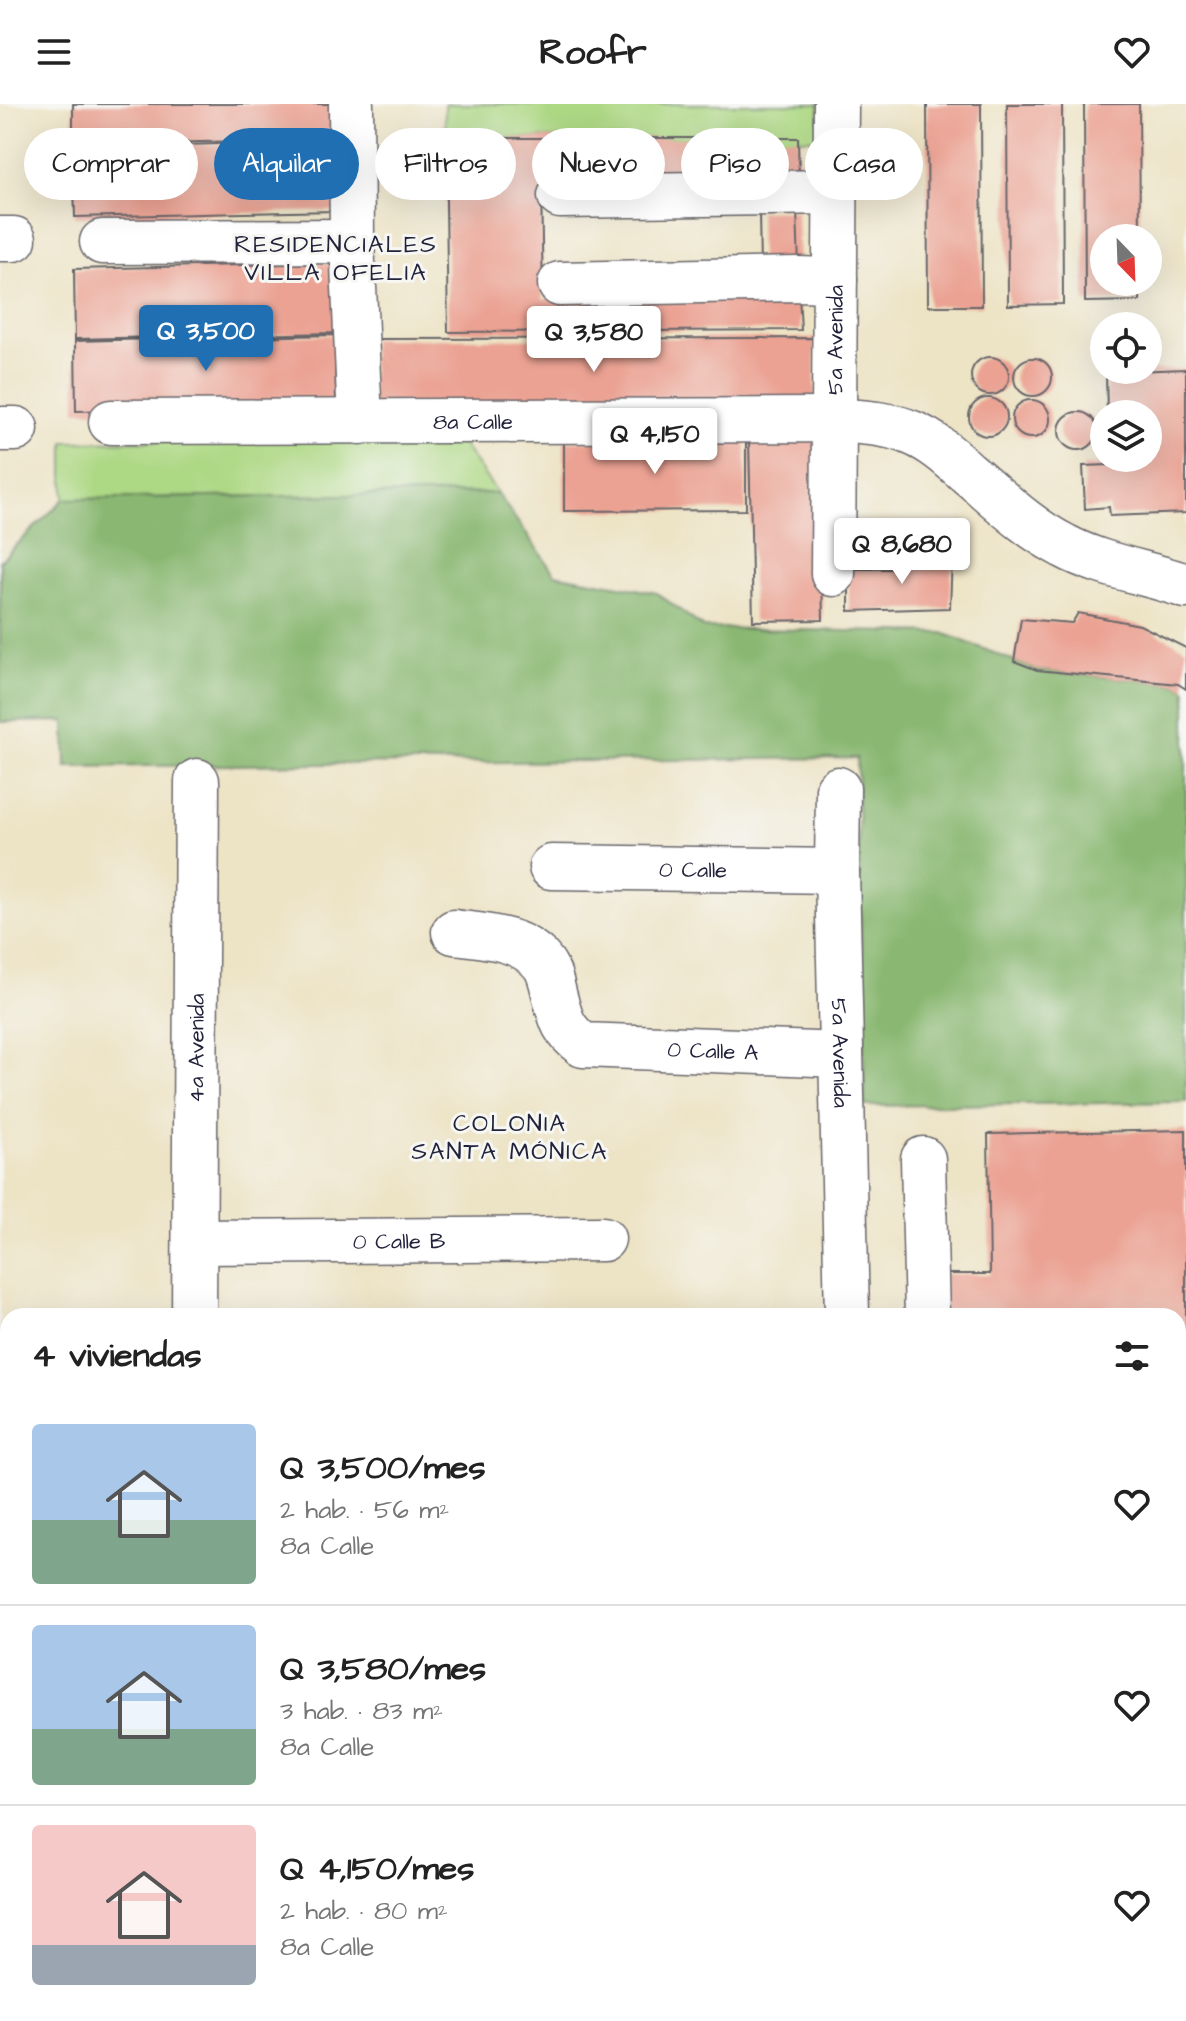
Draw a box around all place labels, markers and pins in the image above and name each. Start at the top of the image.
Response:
pin: Q 3,500 [132,305,280,373]
pin: Q 3,580 [520,306,668,374]
pin: Q 4,150 [581,408,729,476]
pin: Q 8,680 [828,518,976,586]

